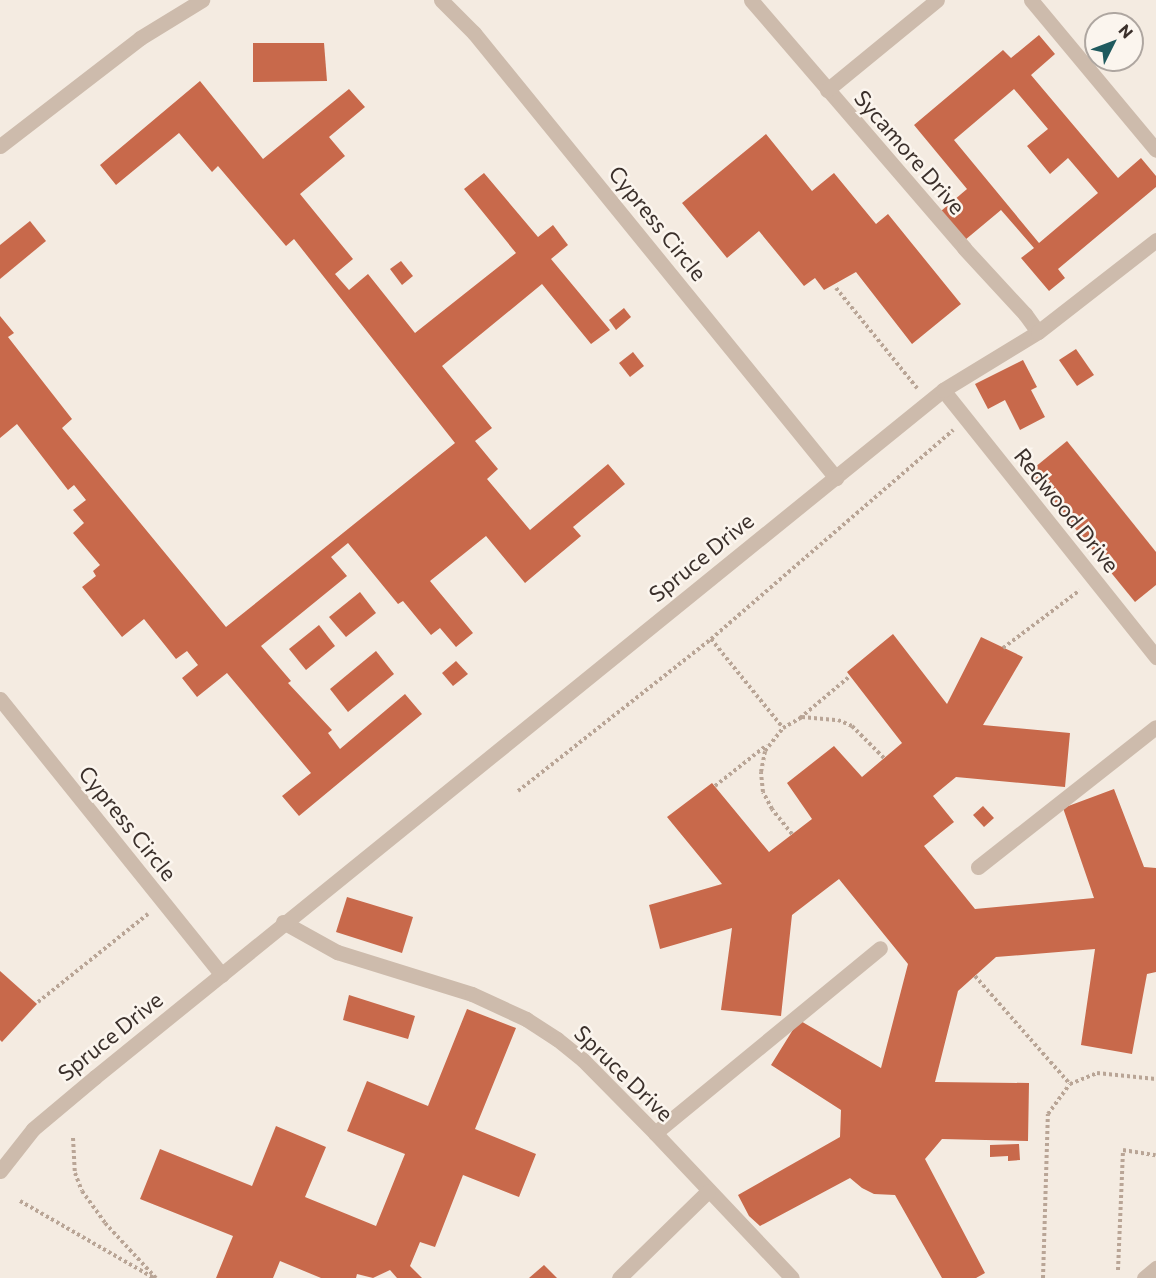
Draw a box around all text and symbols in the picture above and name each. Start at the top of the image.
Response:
north arrow [1084,12,1144,72]
text: N [1115,20,1137,42]
street label: Sycamore Drive [849,85,971,219]
street label: Cypress Circle [604,160,712,286]
street label: Redwood Drive [1009,443,1125,577]
street label: Spruce Drive [643,507,759,607]
street label: Cypress Circle [74,760,182,886]
street label: Spruce Drive [52,986,168,1086]
street label: Spruce Drive [569,1019,679,1127]

